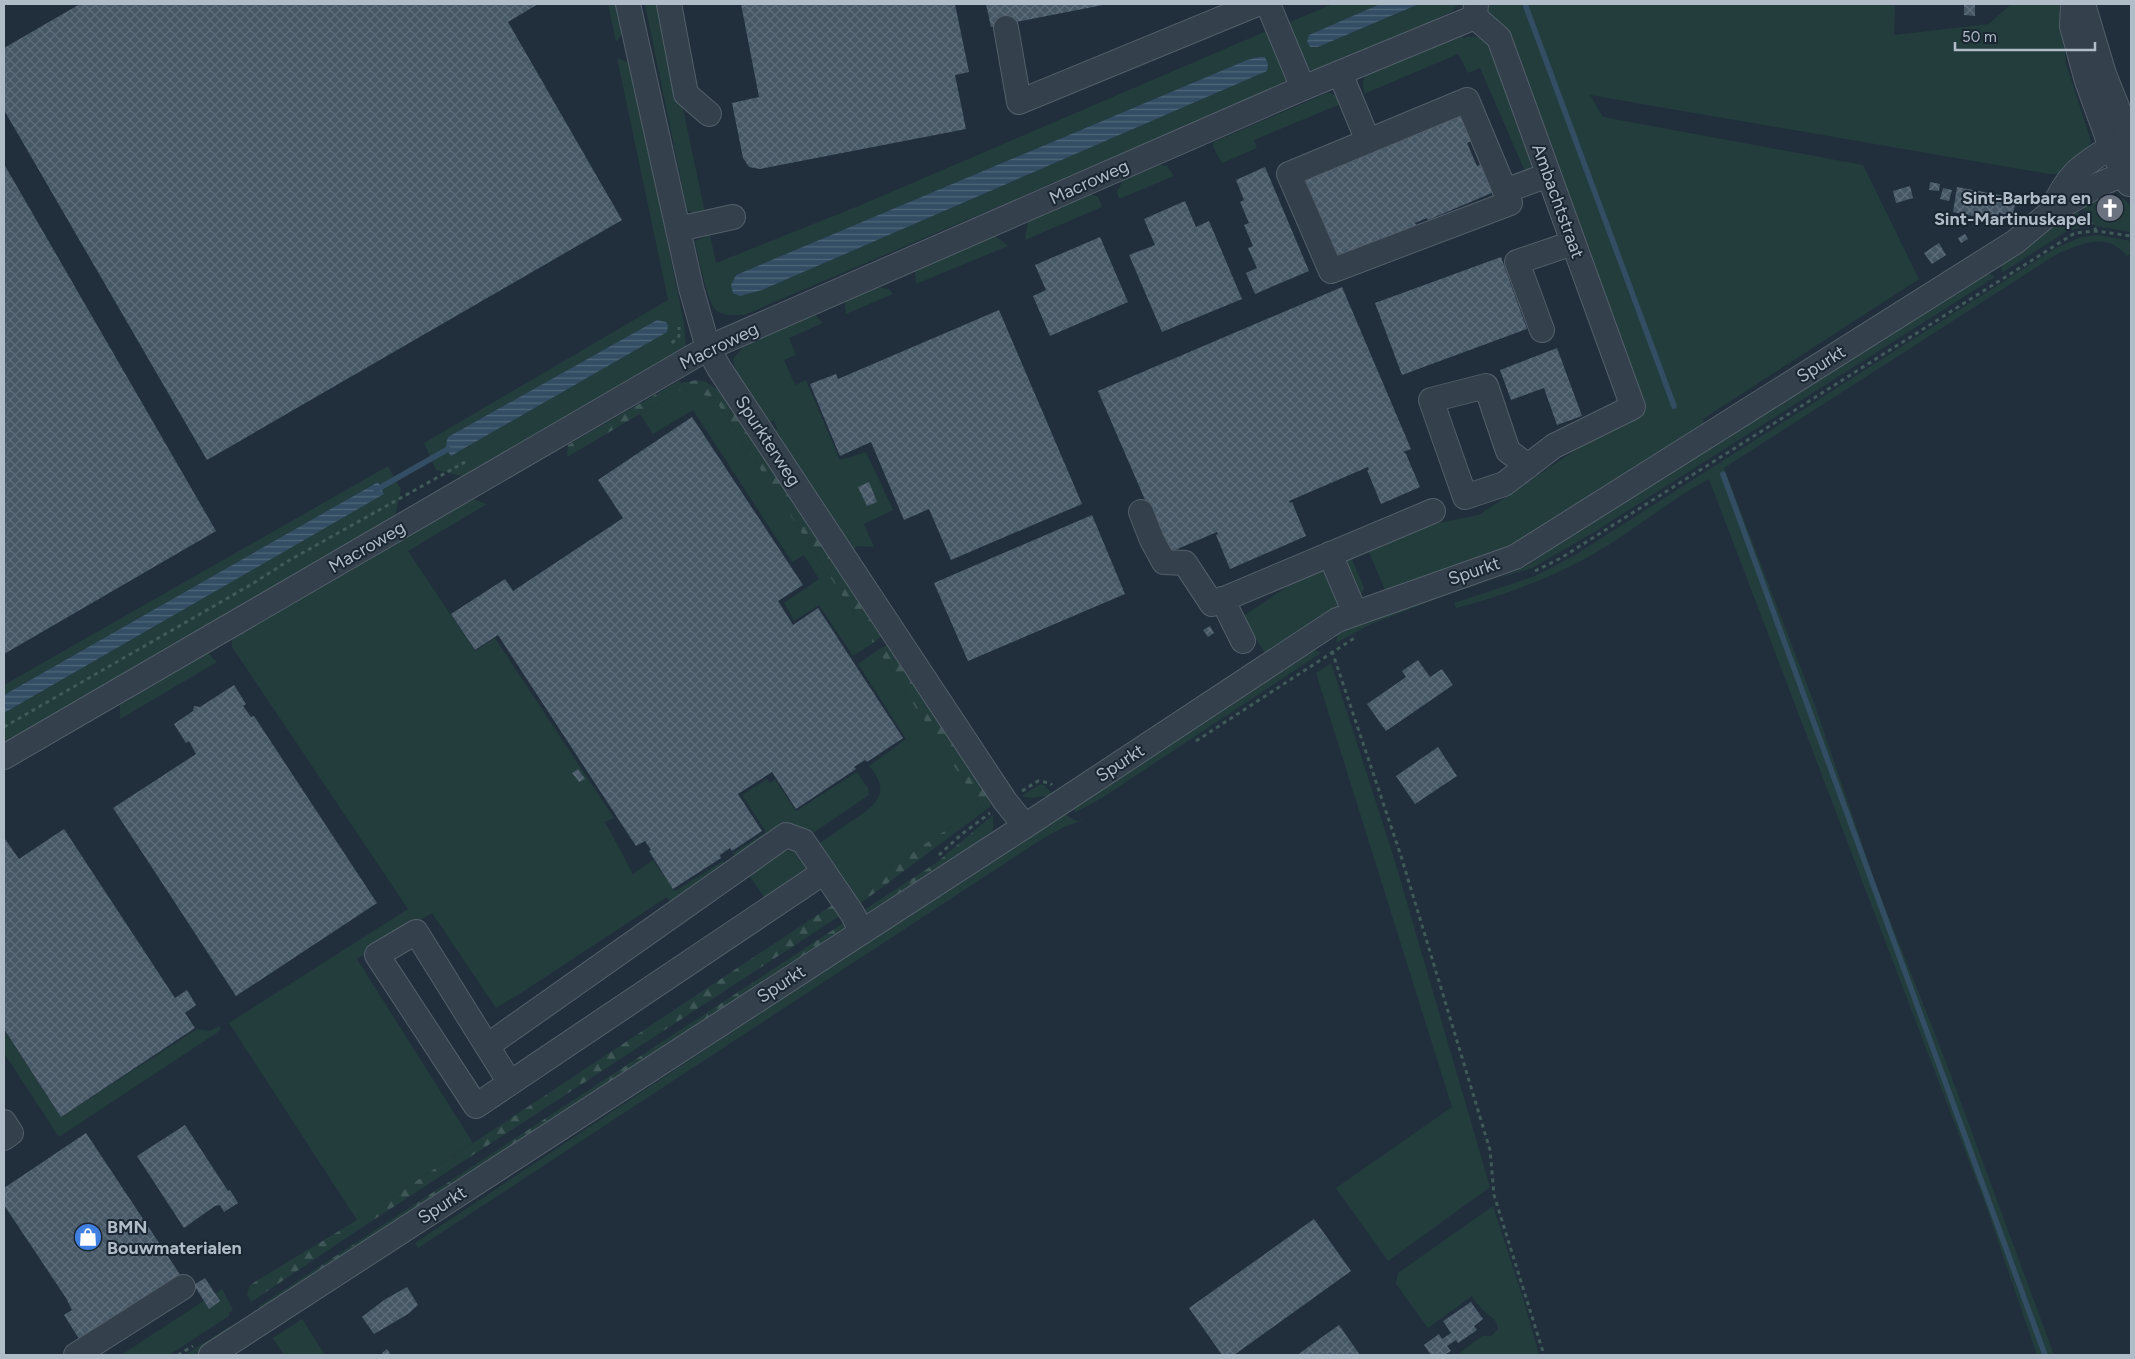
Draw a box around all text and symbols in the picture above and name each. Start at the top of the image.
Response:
scale bar [1955,20,2095,52]
text: 50 m [1962,28,1997,46]
street label: Ambachtstraat [1527,141,1589,261]
street label: Macroweg [1046,155,1132,209]
place label: Sint-Barbara en Sint-Martinuskapel [1934,187,2091,230]
church icon: Sint-Barbara en Sint-Martinuskapel [2095,193,2125,223]
street label: Macroweg [676,318,762,374]
street label: Spurkt [1793,340,1850,387]
street label: Spurkterweg [731,392,805,490]
street label: Macroweg [325,516,409,578]
street label: Spurkt [1445,552,1503,590]
street label: Spurkt [1092,739,1149,787]
street label: Spurkt [753,960,810,1008]
street label: Spurkt [414,1181,471,1229]
place label: BMN Bouwmaterialen [107,1216,242,1259]
shop icon: BMN Bouwmaterialen [73,1222,103,1252]

